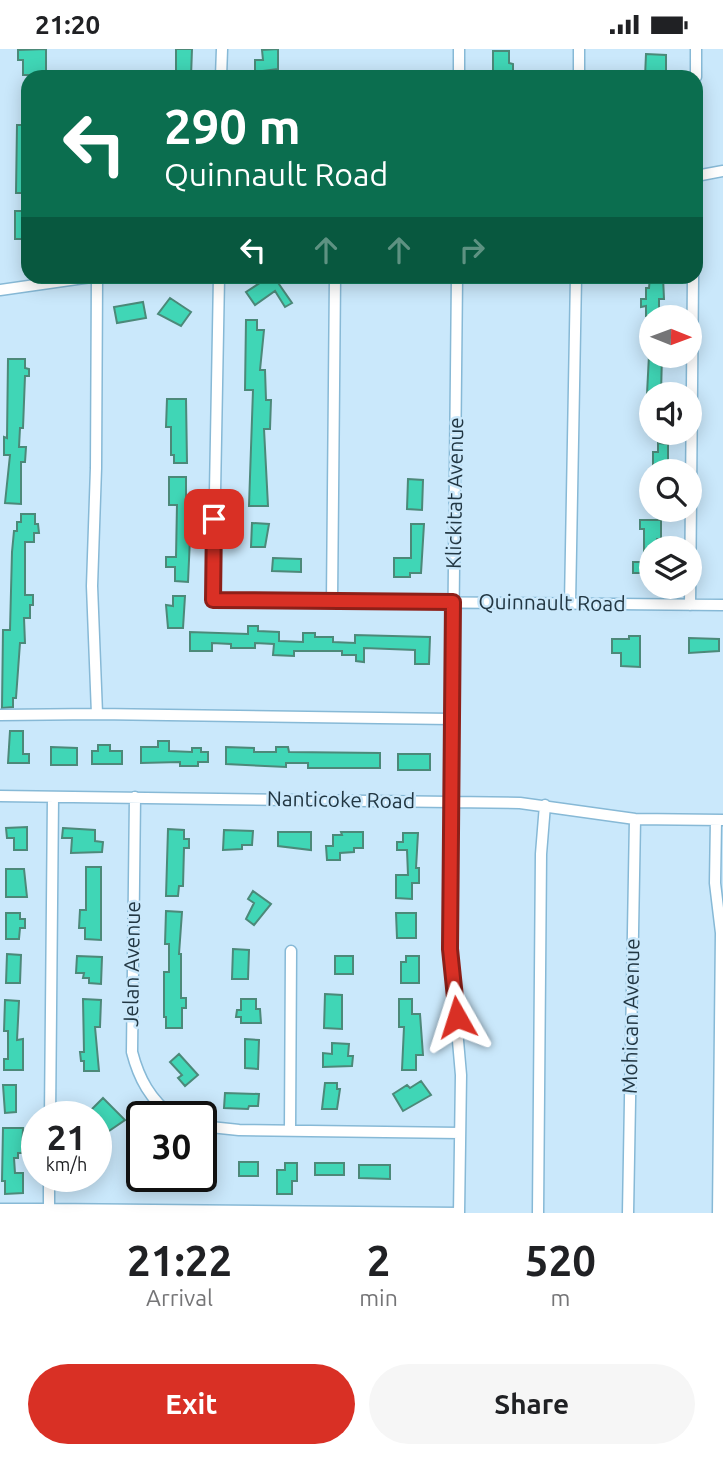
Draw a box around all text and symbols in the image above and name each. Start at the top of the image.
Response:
text: 21:20 [35,10,100,39]
icon: left [49,98,140,189]
text: 290 m [164,98,301,153]
text: Quinnault Road [164,156,388,192]
icon: left [234,231,272,269]
icon: ahead [307,231,345,269]
icon: ahead [380,231,418,269]
icon: right [453,231,491,269]
north arrow [639,305,702,367]
map controls [639,305,702,599]
button: sound [639,382,702,445]
street label: Klickitat Avenue [441,417,467,569]
button: search [639,459,702,522]
pin [184,489,244,549]
icon: arrive [195,500,233,538]
button: layers [639,536,702,599]
street label: Quinnault Road [478,589,626,615]
street label: Nanticoke Road [267,786,415,812]
street label: Jelan Avenue [118,901,144,1027]
street label: Mohican Avenue [617,938,643,1094]
position arrow [420,980,494,1054]
speed limit sign: 30 [126,1101,217,1192]
text: 21 [47,1117,86,1157]
text: km/h [46,1154,87,1174]
text: 21:22 [127,1237,232,1284]
text: 2 [367,1237,390,1284]
text: 520 [525,1237,596,1284]
text: Arrival [146,1285,213,1310]
text: min [359,1285,398,1310]
text: m [550,1285,570,1310]
button: Exit [28,1364,355,1444]
button: Share [369,1364,695,1444]

